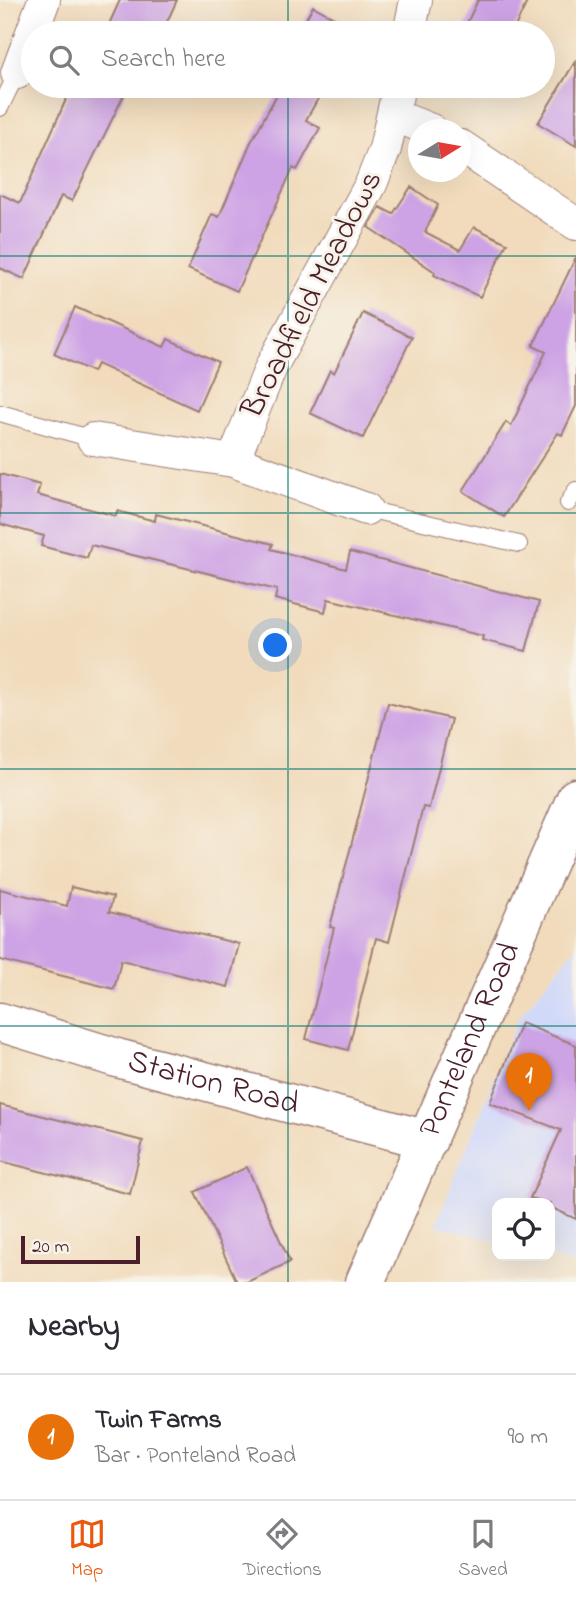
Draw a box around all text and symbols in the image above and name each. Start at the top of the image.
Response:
search box [21,21,555,98]
icon: search [45,41,83,79]
text: Search here [101,41,226,79]
north arrow [408,119,471,182]
street label: Broadfield Meadows [230,163,396,428]
your location [258,628,292,662]
street label: Ponteland Road [407,935,534,1145]
street label: Station Road [123,1038,304,1128]
pin: 1 [506,1053,552,1111]
map controls [492,1198,555,1261]
button: locate [492,1198,555,1261]
scale bar [21,1233,140,1265]
text: 20 m [32,1234,69,1261]
text: Nearby [28,1306,120,1350]
text: Twin Farms [95,1402,222,1440]
text: 1 [47,1421,55,1454]
text: 90 m [508,1421,548,1454]
text: Bar · Ponteland Road [95,1440,296,1473]
tab: Map [68,1515,106,1584]
tab: Directions [243,1515,322,1584]
tab: Saved [458,1515,508,1584]

